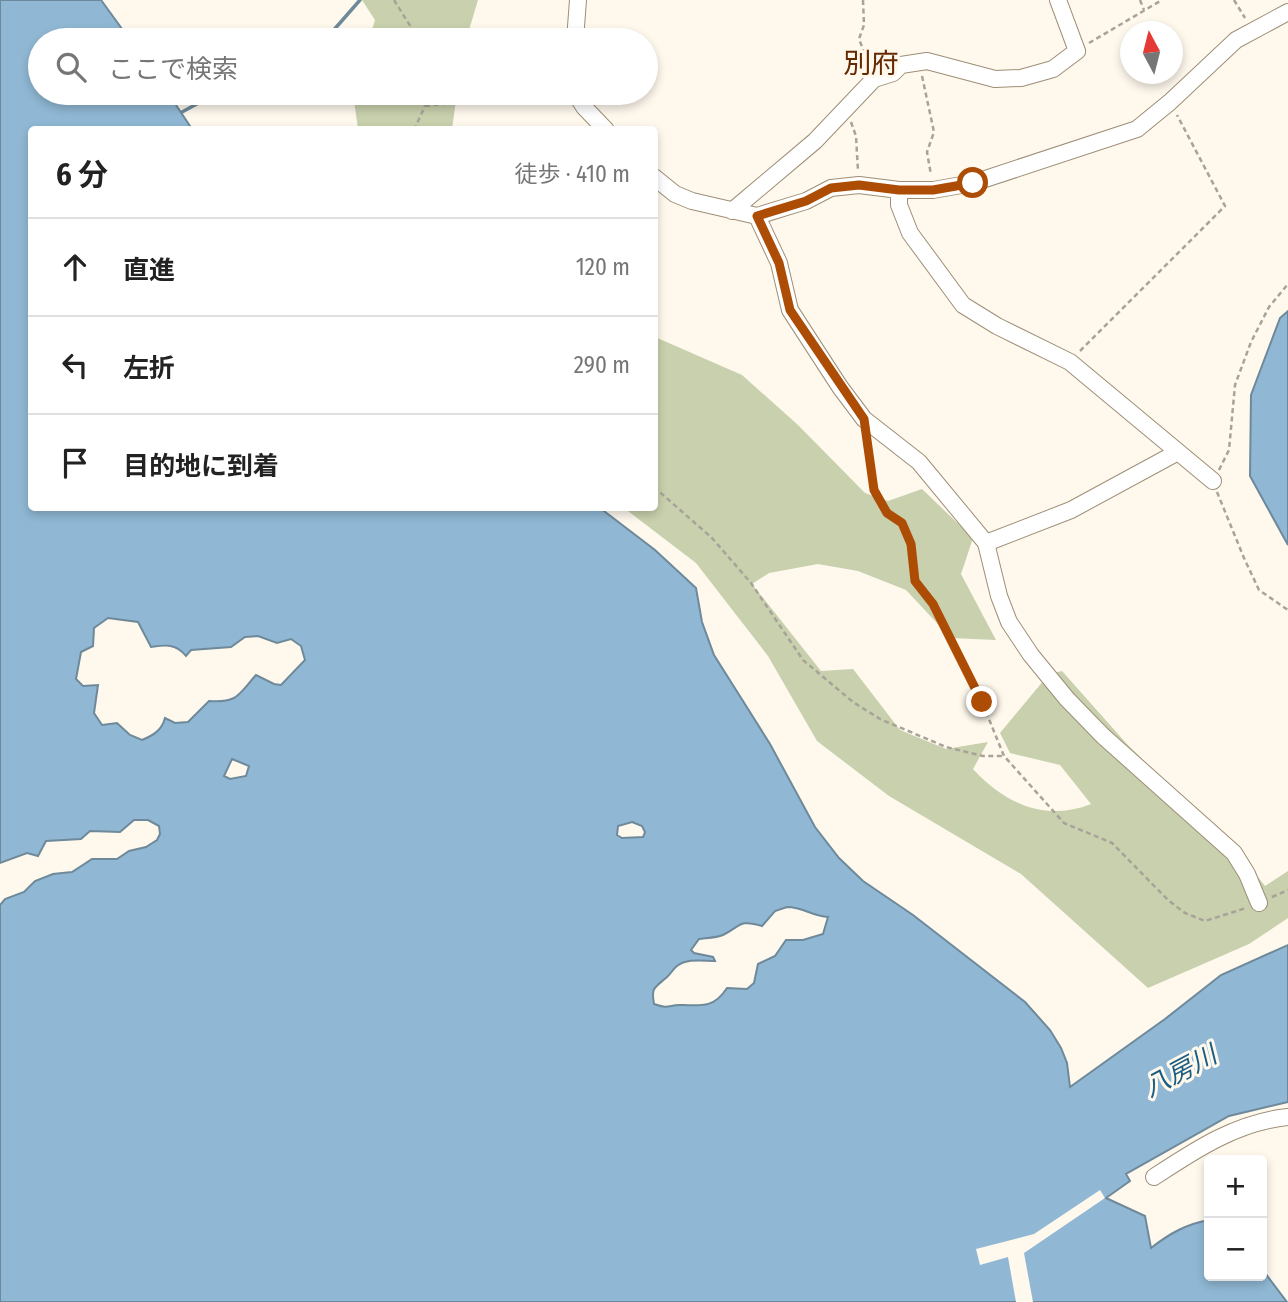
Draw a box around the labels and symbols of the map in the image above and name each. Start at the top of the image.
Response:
north arrow [1120,21,1183,84]
district label: 別府 [843,47,899,80]
route start [957,167,988,198]
route end [966,686,997,717]
water label: 八房川 [1139,1038,1225,1103]

